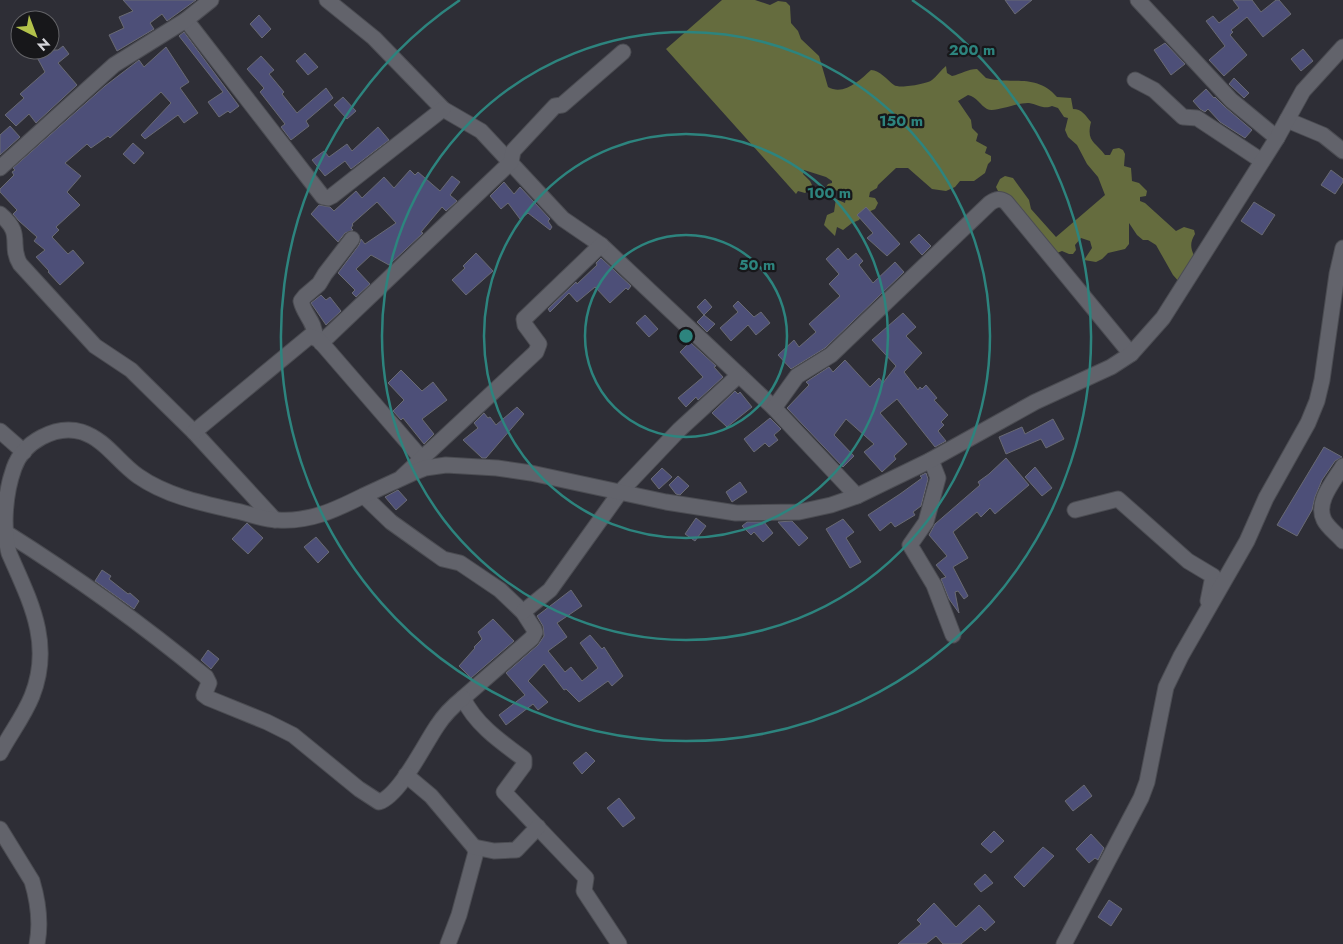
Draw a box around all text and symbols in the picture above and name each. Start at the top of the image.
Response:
north arrow [10,10,60,60]
text: N [33,34,55,56]
text: 200 m [949,39,995,61]
text: 150 m [879,110,923,132]
text: 100 m [807,182,851,204]
text: 50 m [739,254,775,276]
centre of rings [677,327,695,345]

